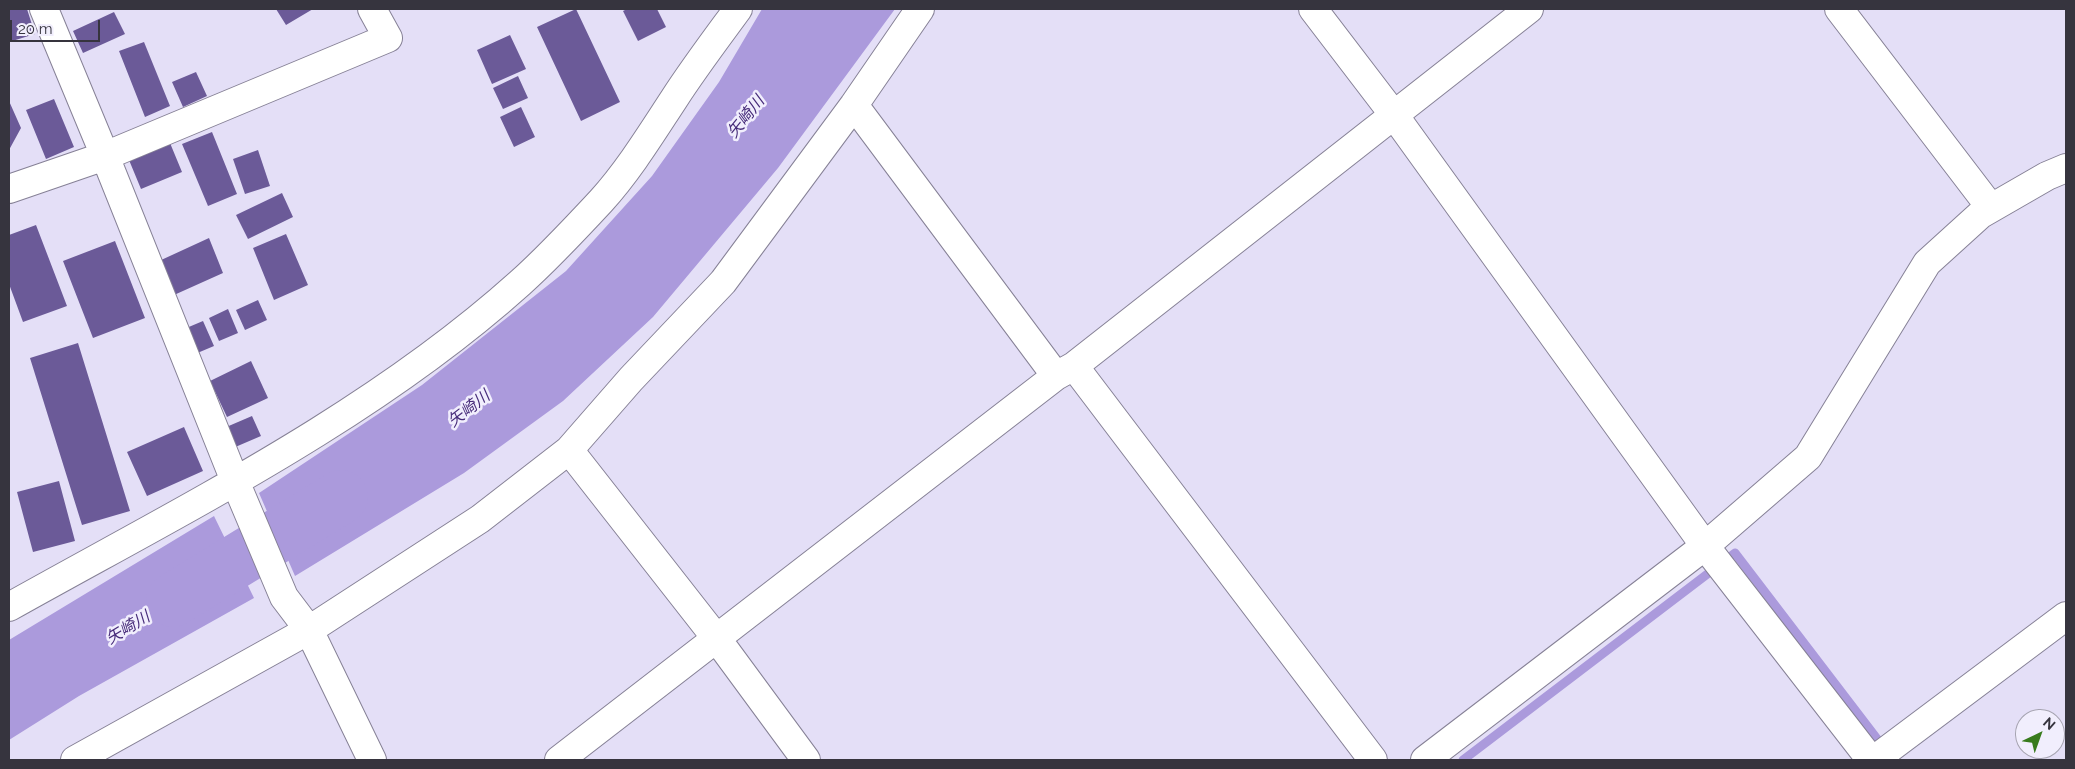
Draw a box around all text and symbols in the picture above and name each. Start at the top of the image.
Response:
scale bar [12,10,102,42]
text: 20 m [18,20,53,38]
water label: 矢崎川 [723,92,769,142]
water label: 矢崎川 [444,387,494,431]
water label: 矢崎川 [102,607,154,649]
north arrow [2015,709,2065,759]
text: N [2040,714,2059,733]

